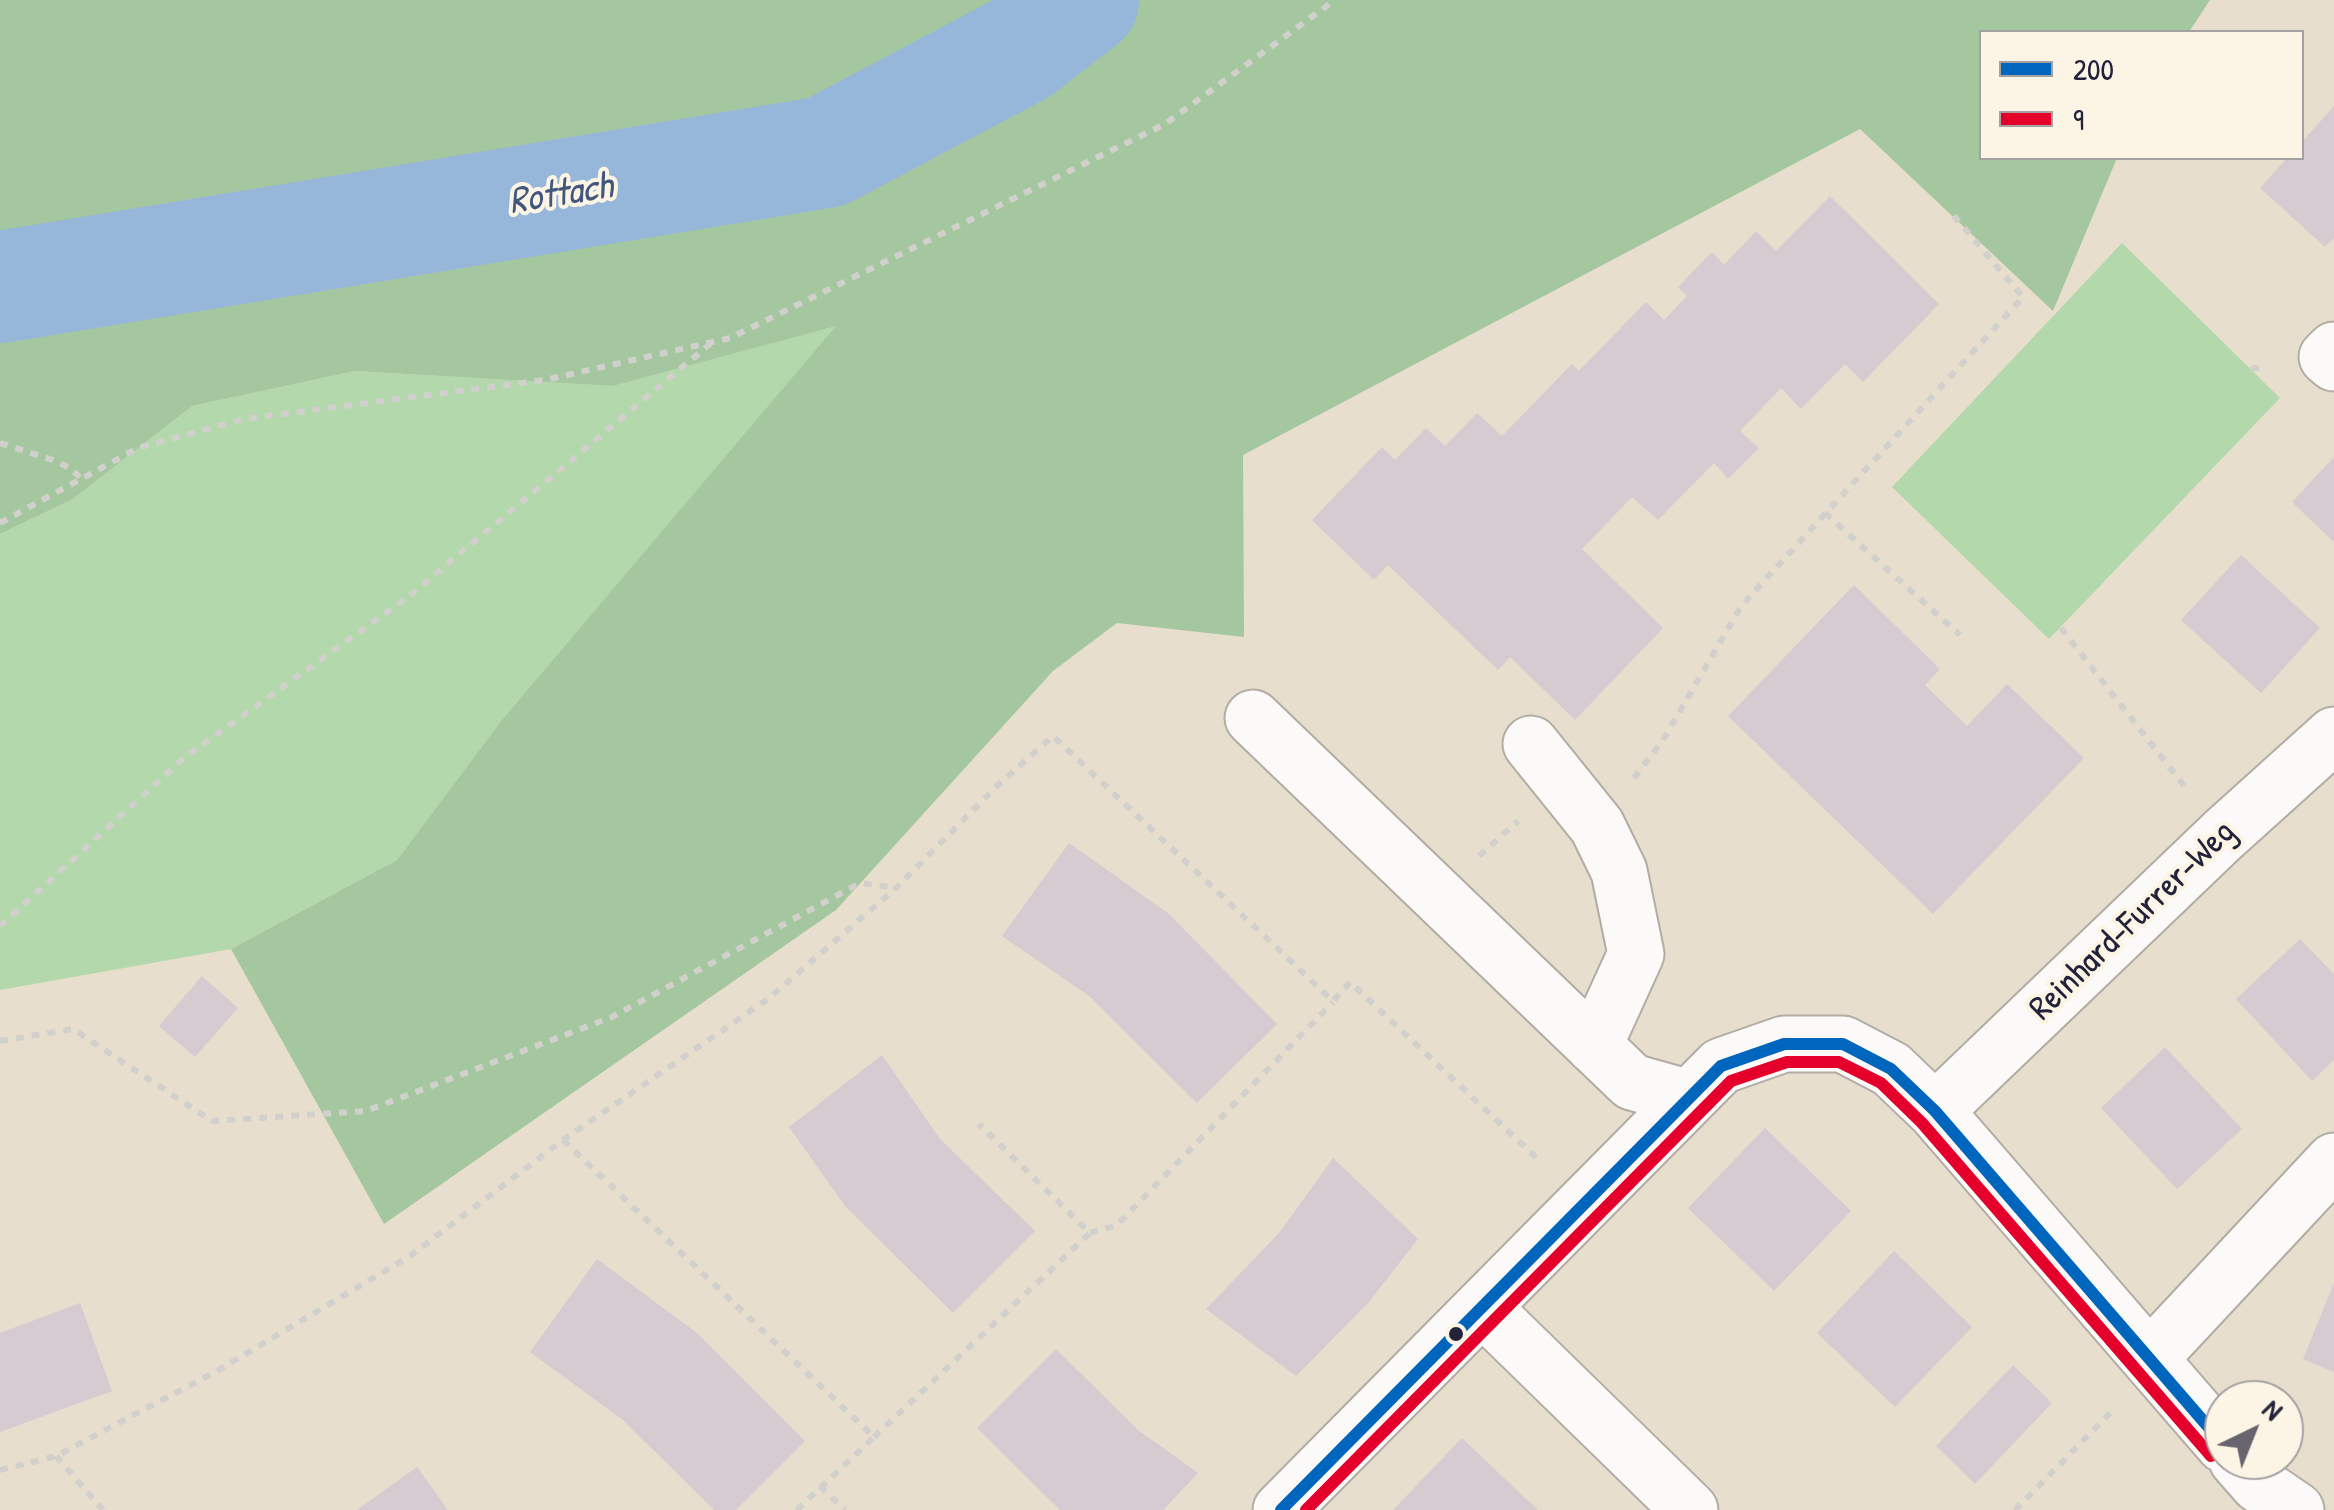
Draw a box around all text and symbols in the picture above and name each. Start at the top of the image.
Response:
legend [1979,30,2304,160]
text: 200 [2073,49,2114,89]
text: 9 [2073,99,2084,139]
water label: Rottach [506,164,616,226]
street label: Reinhard-Furrer-Weg [2021,812,2245,1030]
unlabelled marker [1446,1324,1466,1344]
north arrow [2204,1380,2304,1480]
text: N [2255,1391,2292,1429]

